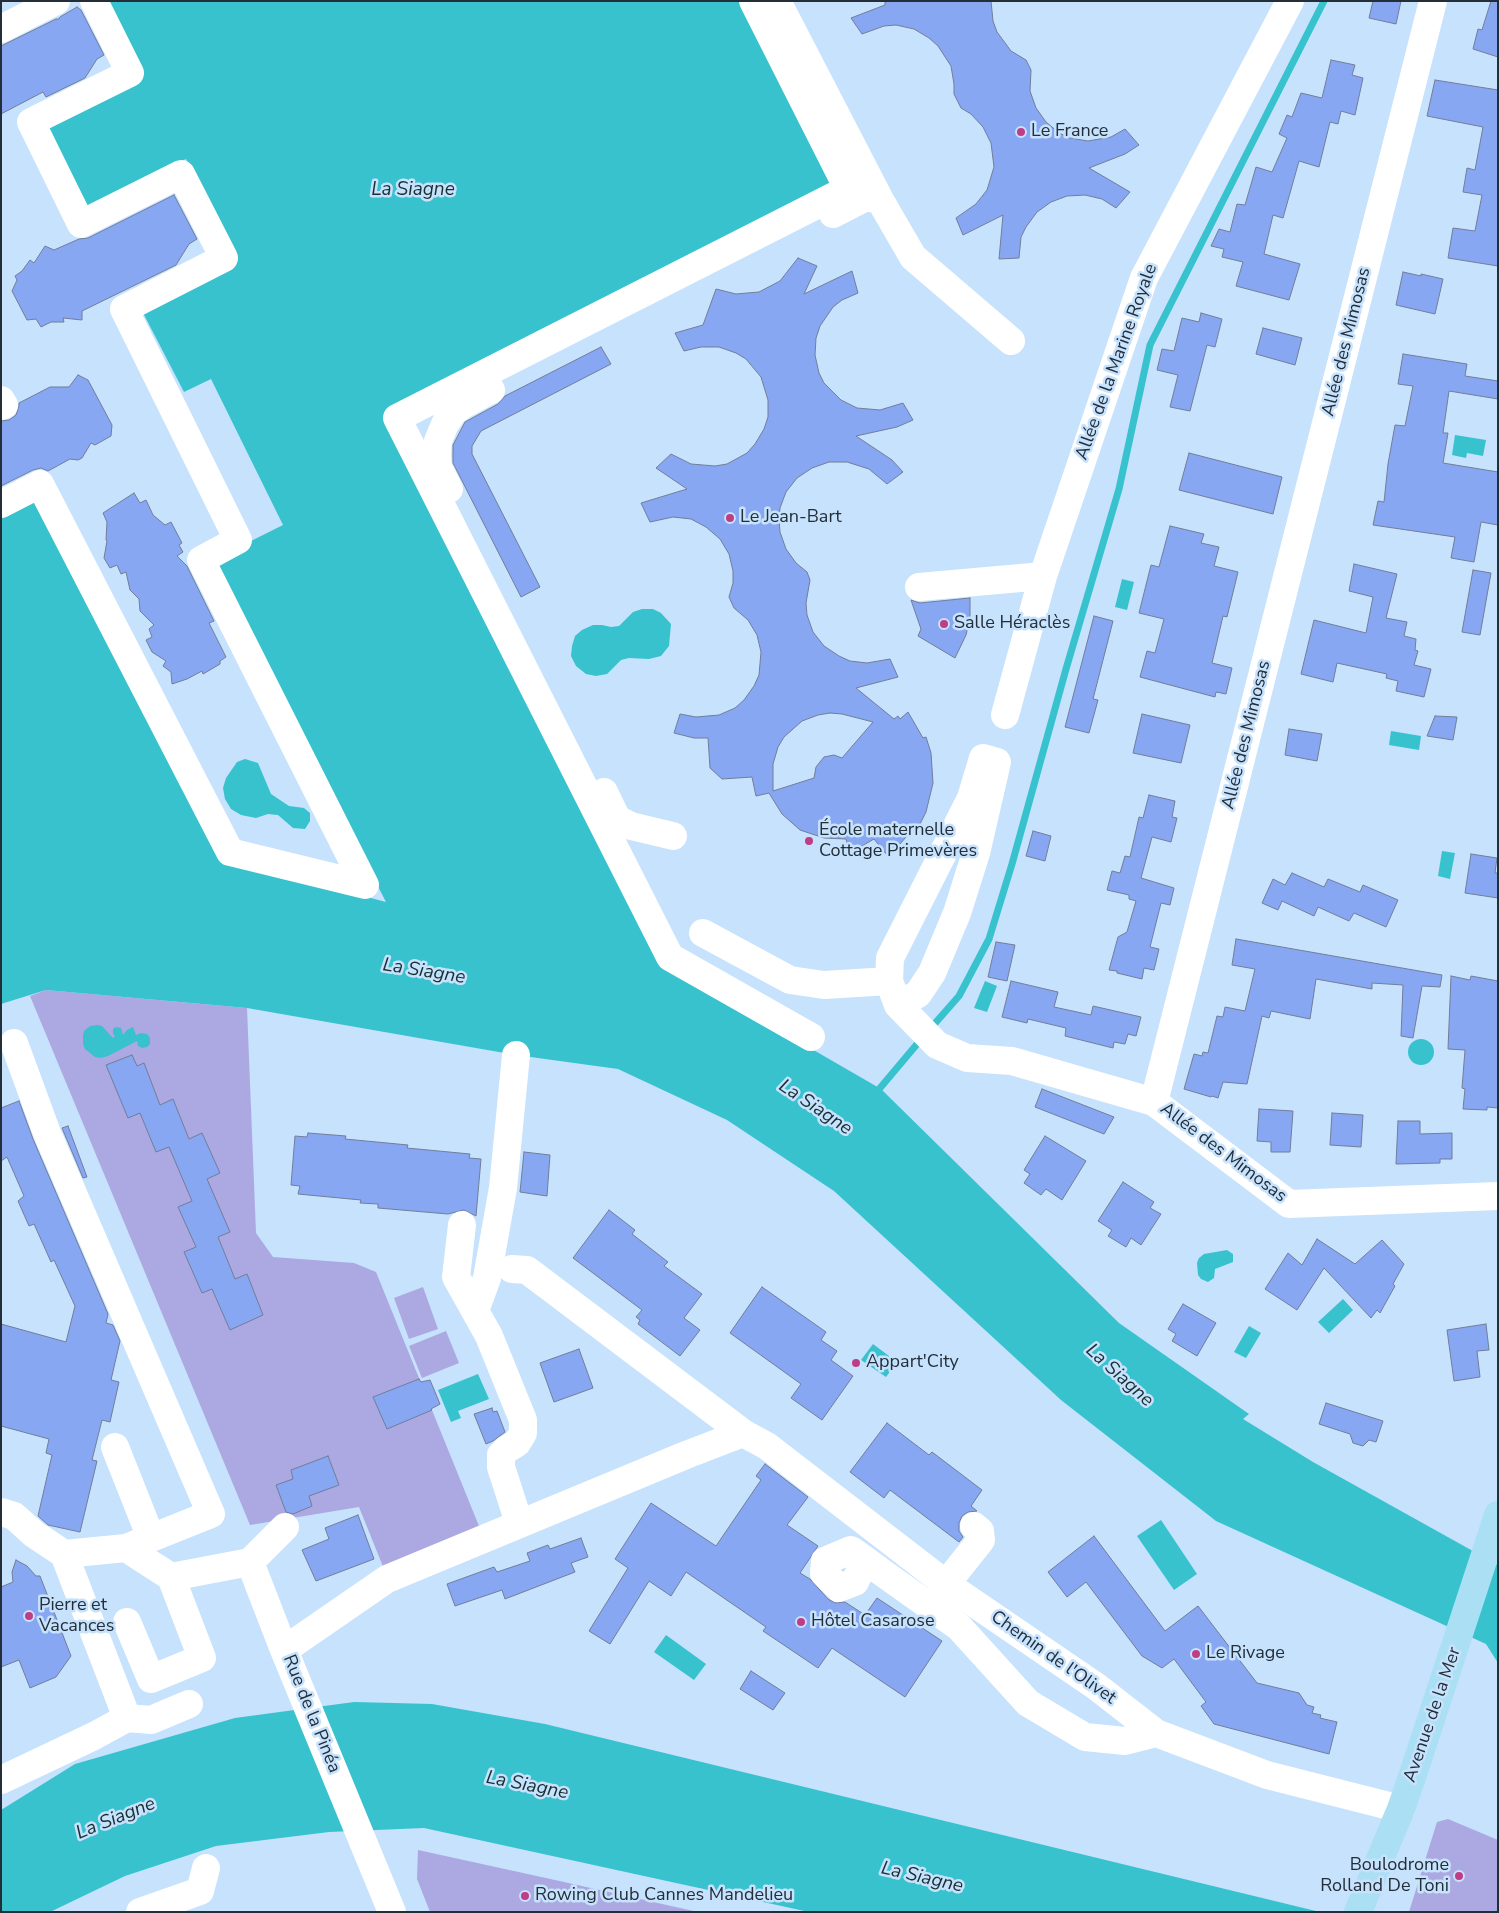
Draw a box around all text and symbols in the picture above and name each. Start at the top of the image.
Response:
place label: Le France [1031,121,1108,143]
marker: Le France [1015,126,1027,138]
water label: La Siagne [371,179,455,201]
street label: Allée de la Marine Royale [1071,261,1163,463]
street label: Allée des Mimosas [1318,265,1376,419]
place label: Le Jean-Bart [740,507,842,529]
marker: Le Jean-Bart [724,512,736,524]
place label: Salle Héraclès [954,613,1070,635]
marker: Salle Héraclès [938,618,950,630]
street label: Allée des Mimosas [1218,658,1276,812]
place label: École maternelle Cottage Primevères [819,820,977,862]
marker: École maternelle Cottage Primevères [803,835,815,847]
water label: La Siagne [381,954,467,990]
water label: La Siagne [774,1075,856,1141]
street label: Allée des Mimosas [1156,1098,1290,1208]
water label: La Siagne [1080,1340,1158,1412]
place label: Appart'City [866,1352,959,1374]
marker: Appart'City [850,1357,862,1369]
place label: Pierre et Vacances [39,1595,114,1638]
street label: Chemin de l'Olivet [986,1607,1120,1709]
marker: Pierre et Vacances [23,1610,35,1622]
place label: Hôtel Casarose [811,1611,934,1633]
marker: Hôtel Casarose [795,1616,807,1628]
place label: Le Rivage [1206,1643,1285,1665]
street label: Avenue de la Mer [1400,1645,1466,1785]
marker: Le Rivage [1190,1648,1202,1660]
street label: Rue de la Pinéa [277,1652,345,1776]
water label: La Siagne [484,1767,570,1805]
water label: La Siagne [73,1793,159,1845]
place label: Boulodrome Rolland De Toni [1320,1855,1449,1898]
water label: La Siagne [879,1858,965,1898]
marker: Boulodrome Rolland De Toni [1453,1870,1465,1882]
place label: Rowing Club Cannes Mandelieu [535,1885,793,1907]
marker: Rowing Club Cannes Mandelieu [519,1890,531,1902]

